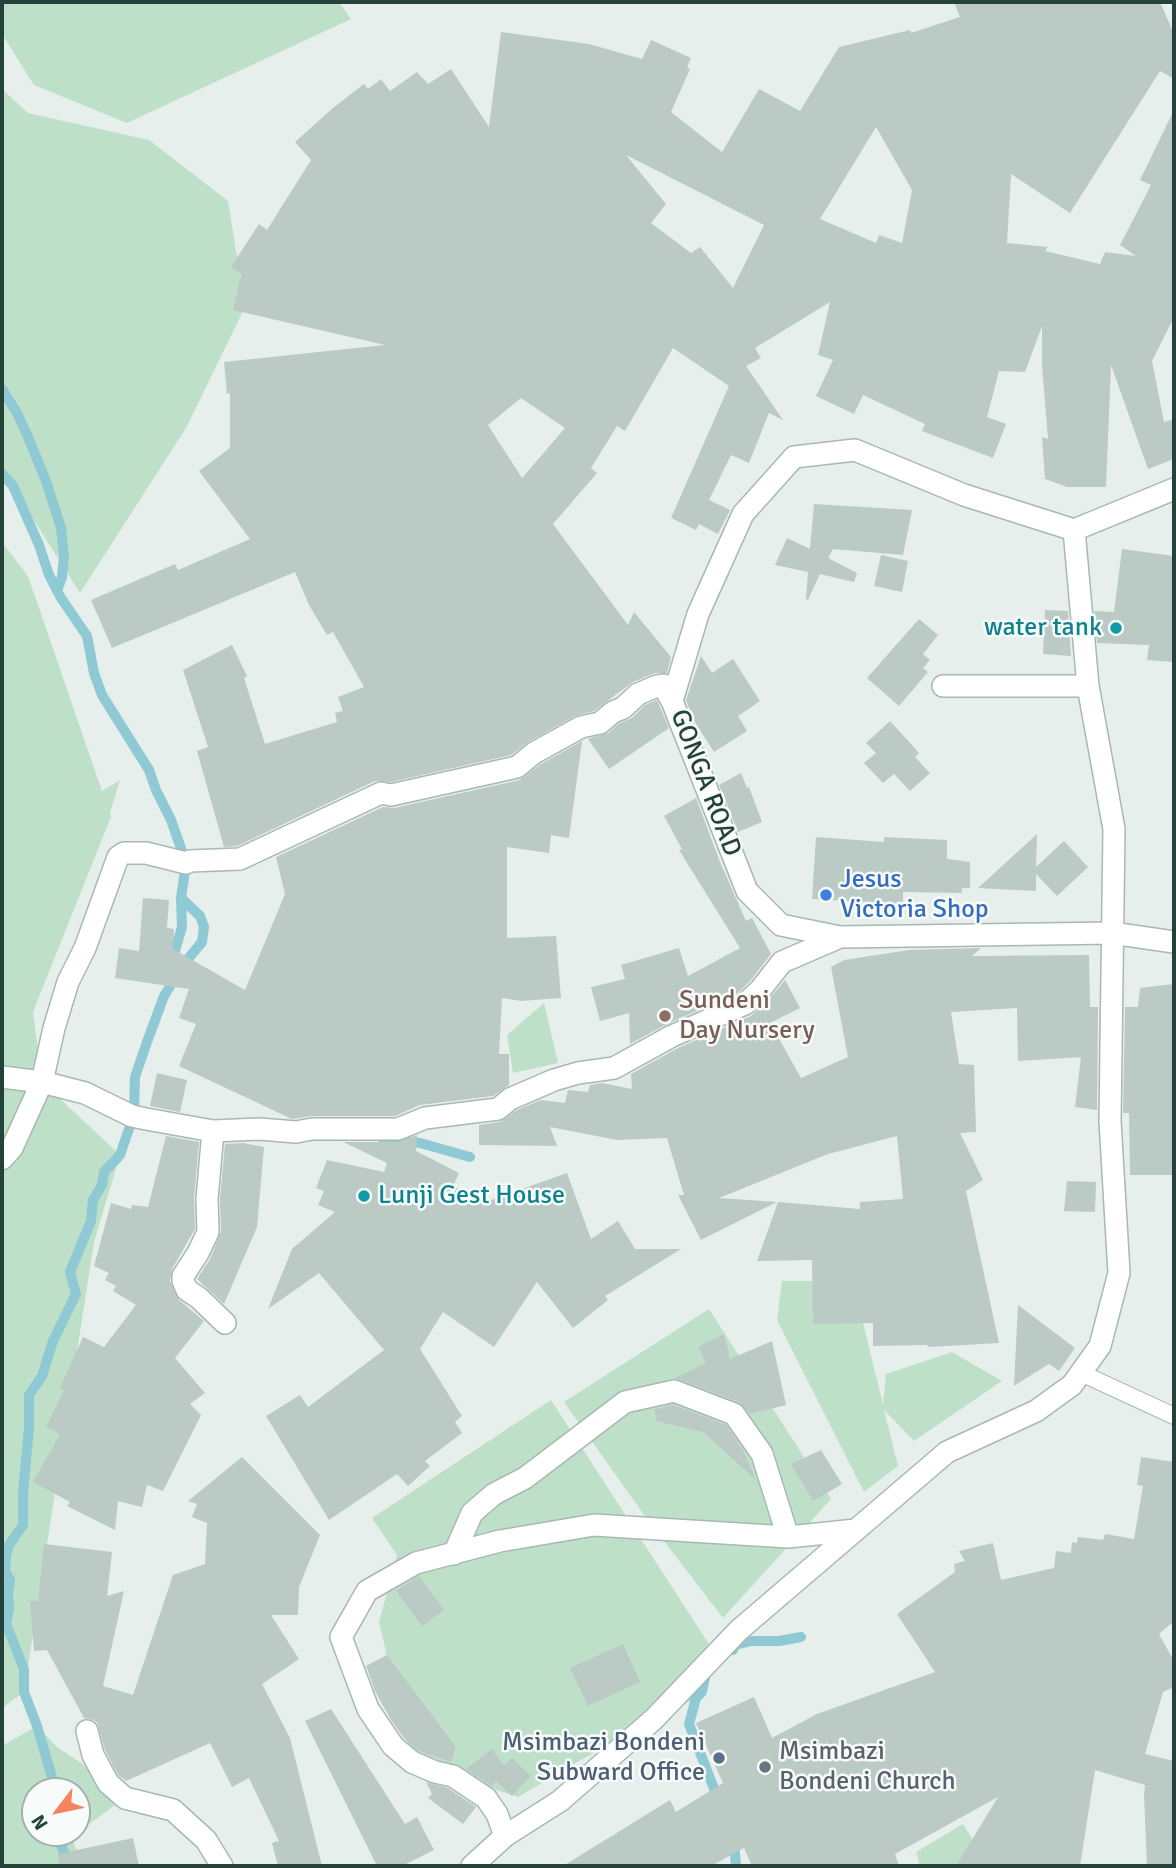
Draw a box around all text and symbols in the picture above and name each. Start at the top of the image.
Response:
place label: water tank [984,612,1102,644]
marker: water tank [1108,620,1124,636]
street label: GONGA ROAD [663,705,747,861]
place label: Jesus Victoria Shop [840,864,988,926]
marker: Jesus Victoria Shop [818,887,834,903]
place label: Sundeni Day Nursery [679,985,815,1046]
marker: Sundeni Day Nursery [657,1008,673,1024]
place label: Lunji Gest House [378,1180,565,1212]
marker: Lunji Gest House [356,1188,372,1204]
place label: Msimbazi Bondeni Subward Office [502,1727,705,1788]
place label: Msimbazi Bondeni Church [779,1736,956,1798]
marker: Msimbazi Bondeni Subward Office [711,1750,727,1766]
marker: Msimbazi Bondeni Church [757,1759,773,1775]
north arrow [21,1777,91,1847]
text: N [26,1810,54,1834]

